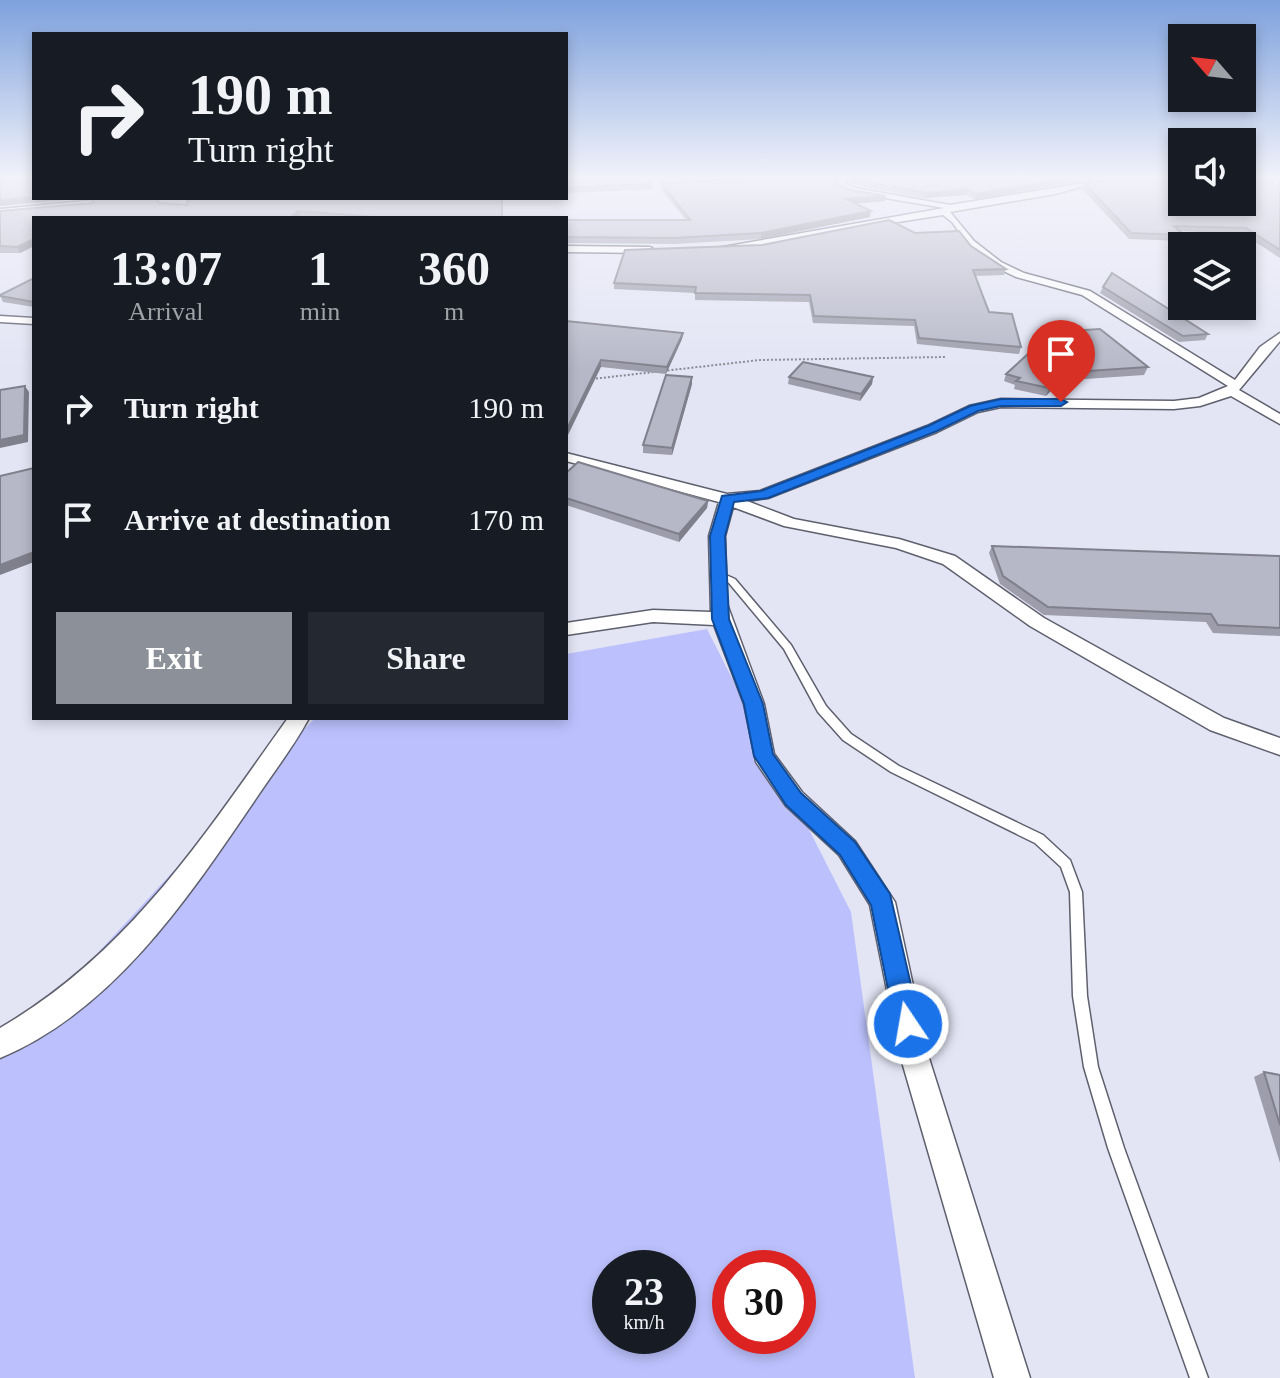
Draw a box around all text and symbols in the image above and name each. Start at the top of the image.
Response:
north arrow [1168,24,1256,112]
map controls [1168,24,1256,320]
icon: right [56,64,160,168]
text: 190 m [188,64,333,126]
button: sound [1168,128,1256,216]
text: Turn right [188,130,334,170]
button: layers [1168,232,1256,320]
text: 13:07 [110,242,222,295]
text: 1 [308,242,332,295]
text: 360 [418,242,490,295]
text: Arrival [128,297,203,326]
text: min [300,297,340,326]
text: m [444,297,464,326]
pin [1027,320,1095,402]
icon: arrive [1039,332,1083,376]
icon: right [56,386,100,430]
text: Turn right [124,391,259,424]
text: 190 m [468,391,544,424]
icon: arrive [56,498,100,542]
text: Arrive at destination [124,503,391,536]
text: 170 m [468,503,544,536]
button: Exit [56,612,292,704]
button: Share [308,612,544,704]
position arrow [866,982,950,1066]
speed limit sign: 30 [712,1250,816,1354]
text: 23 [624,1269,664,1314]
text: km/h [623,1311,665,1333]

